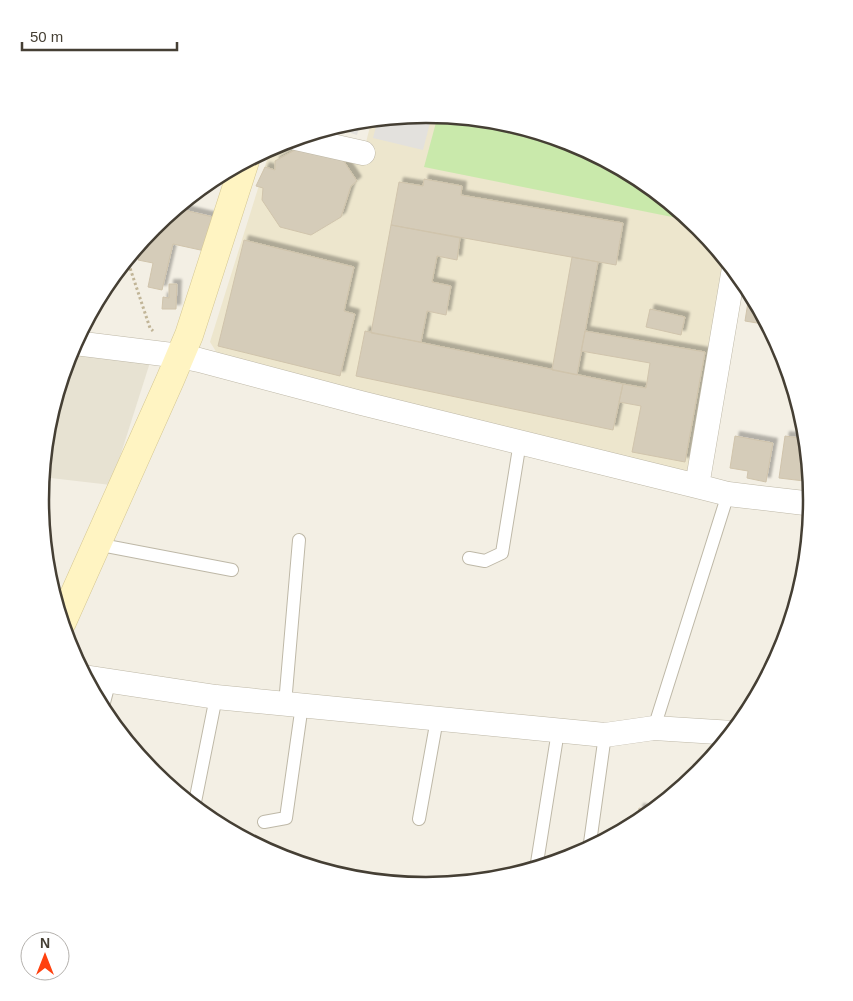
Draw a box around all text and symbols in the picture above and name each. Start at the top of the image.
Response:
scale bar [22,20,178,52]
text: 50 m [30,28,63,45]
north arrow [20,931,70,981]
text: N [40,935,50,951]

